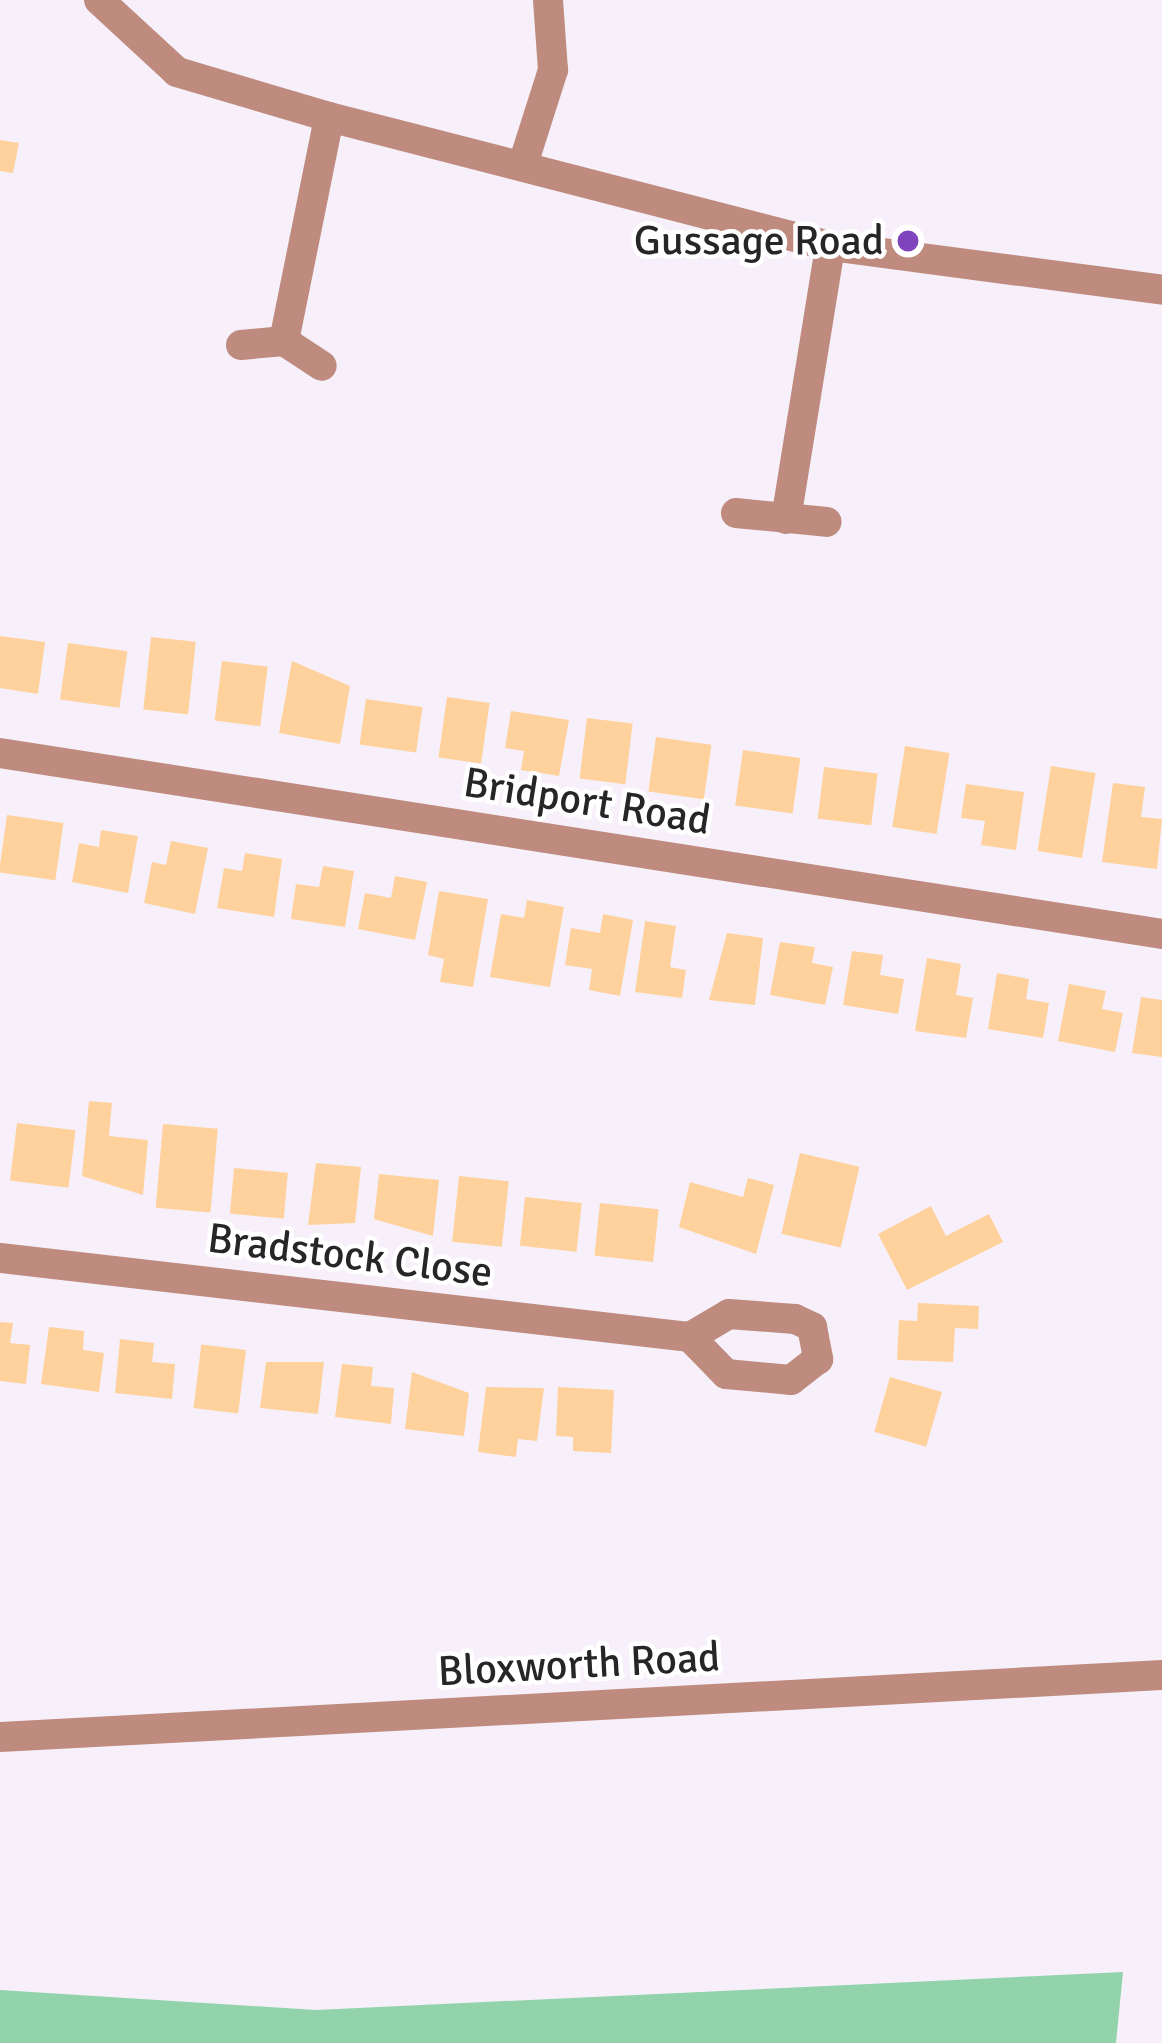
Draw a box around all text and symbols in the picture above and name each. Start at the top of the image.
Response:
place label: Gussage Road [634,216,884,266]
marker: Gussage Road [895,228,921,254]
street label: Bridport Road [460,758,714,846]
street label: Bradstock Close [205,1214,495,1298]
street label: Bloxworth Road [437,1632,721,1698]

